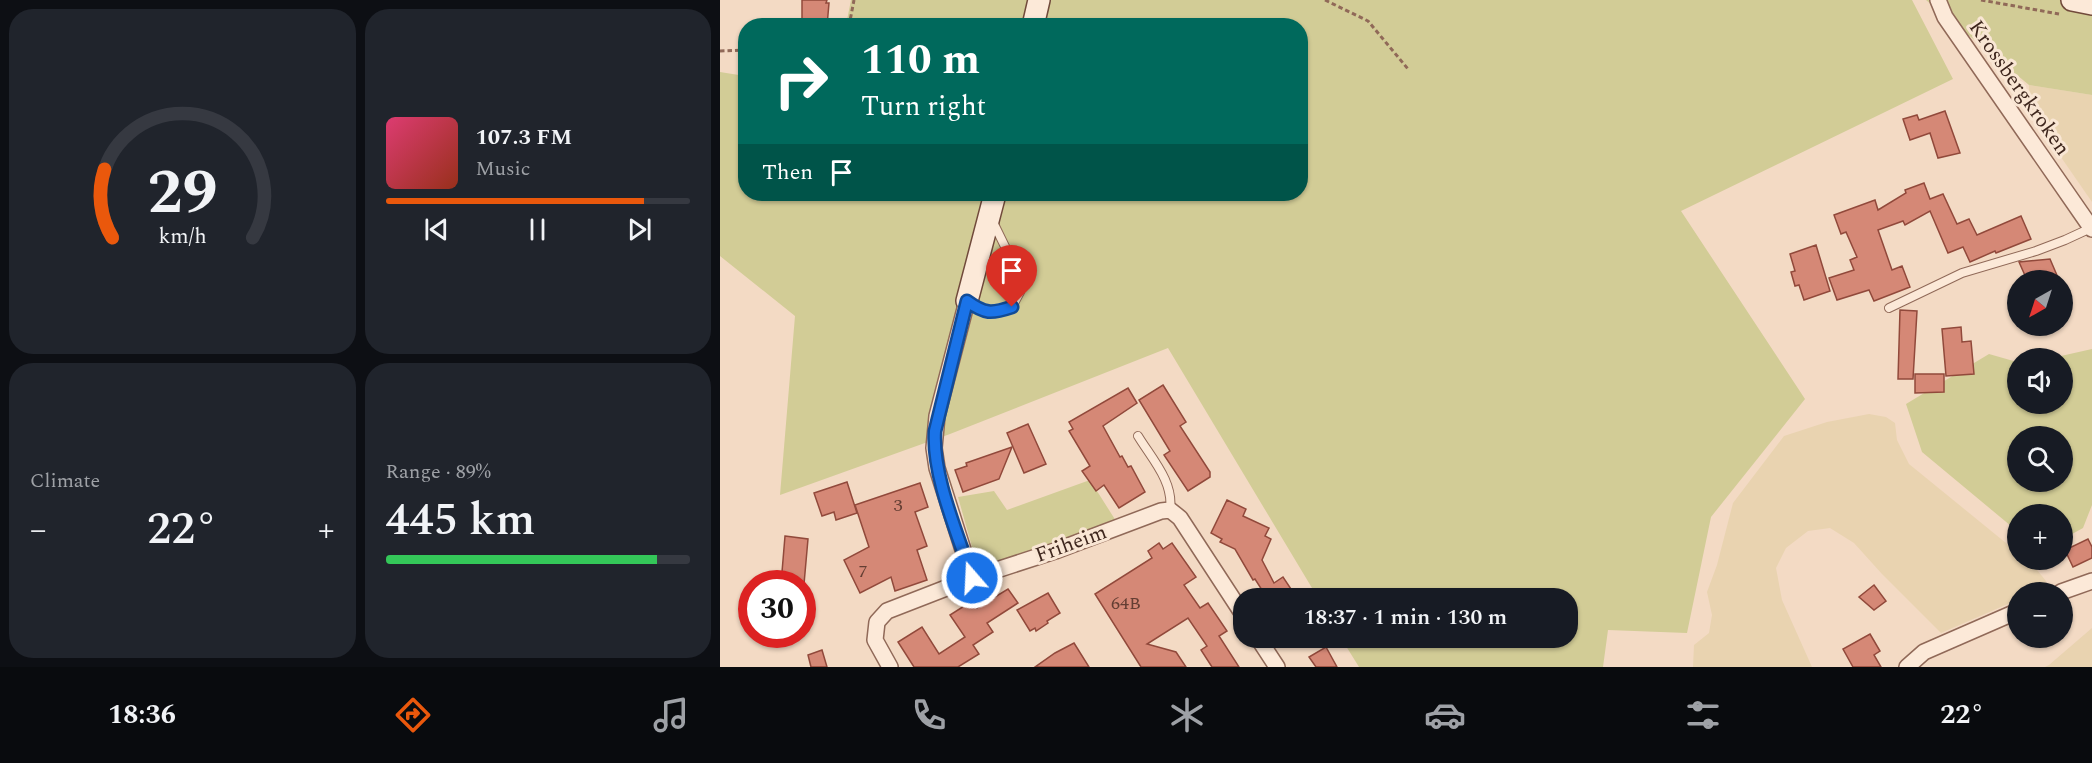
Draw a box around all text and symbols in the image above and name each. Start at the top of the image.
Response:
street label: Krossbergkroken [1960,14,2078,162]
text: 110 m [861,29,980,92]
icon: right [762,42,840,120]
text: Turn right [861,86,986,128]
text: 107.3 FM [476,121,572,154]
text: 29 [147,147,217,242]
text: Music [476,154,530,184]
text: Then [762,156,813,189]
icon: arrive [825,156,858,189]
icon: previous [420,213,453,246]
icon: pause [521,213,554,246]
icon: next [623,213,656,246]
text: km/h [158,221,206,254]
pin [986,245,1037,307]
icon: arrive [995,254,1028,287]
north arrow [2007,270,2073,336]
map controls [2007,270,2073,648]
button: sound [2007,348,2073,414]
button: search [2007,426,2073,492]
text: Range · 89% [386,457,491,487]
text: Climate [30,466,100,496]
text: 445 km [386,486,535,555]
house number: 3 [894,492,903,519]
text: 22° [147,495,218,564]
button: + [2007,504,2073,570]
text: − [30,505,47,555]
text: + [318,505,335,555]
street label: Friheim [1031,516,1111,572]
position arrow [940,546,1004,610]
house number: 7 [859,558,868,585]
speed limit sign: 30 [738,570,816,648]
button: − [2007,582,2073,648]
house number: 64B [1111,590,1141,617]
text: 18:37 · 1 min · 130 m [1304,601,1507,634]
text: 18:36 [108,694,176,736]
icon: directions [392,694,434,736]
icon: music [650,694,692,736]
icon: phone [908,694,950,736]
icon: climate [1166,694,1208,736]
icon: car [1424,694,1466,736]
icon: filters [1682,694,1724,736]
text: 22° [1940,694,1984,736]

